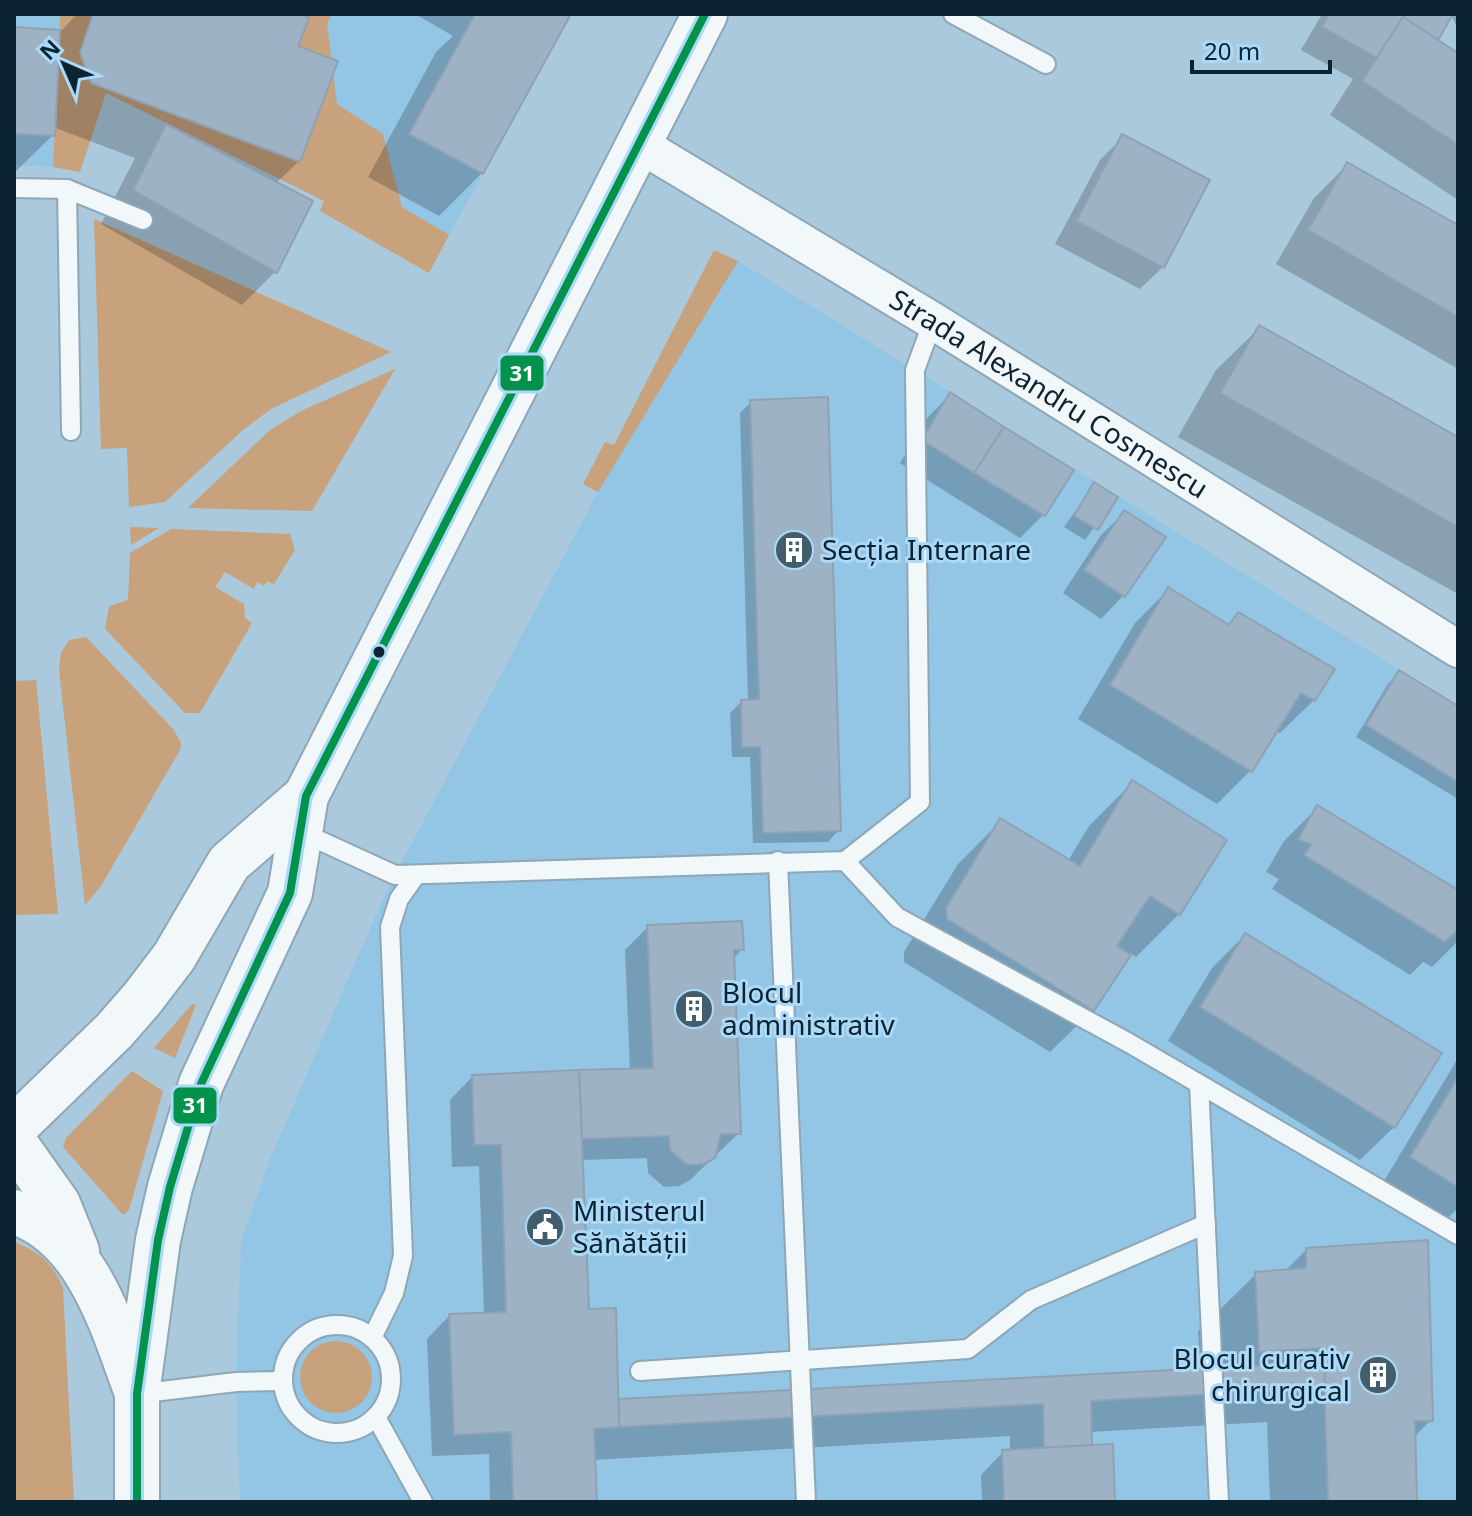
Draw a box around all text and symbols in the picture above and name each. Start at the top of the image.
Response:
north arrow [24,24,104,104]
scale bar [1192,24,1330,74]
text: N [32,32,66,66]
text: 20 m [1204,34,1260,67]
street label: Strada Alexandru Cosmescu [883,279,1216,506]
line badge: 31 [499,354,545,392]
text: 31 [509,357,535,387]
building icon: Secția Internare [773,529,815,571]
place label: Secția Internare [822,530,1031,568]
unlabelled marker [371,644,387,660]
place label: Blocul administrativ [722,973,895,1043]
building icon: Blocul administrativ [673,988,715,1030]
line badge: 31 [172,1086,218,1125]
text: 31 [182,1089,208,1119]
place label: Ministerul Sănătății [573,1191,706,1261]
public building icon: Ministerul Sănătății [524,1206,566,1248]
place label: Blocul curativ chirurgical [1173,1339,1351,1409]
building icon: Blocul curativ chirurgical [1357,1354,1399,1396]

